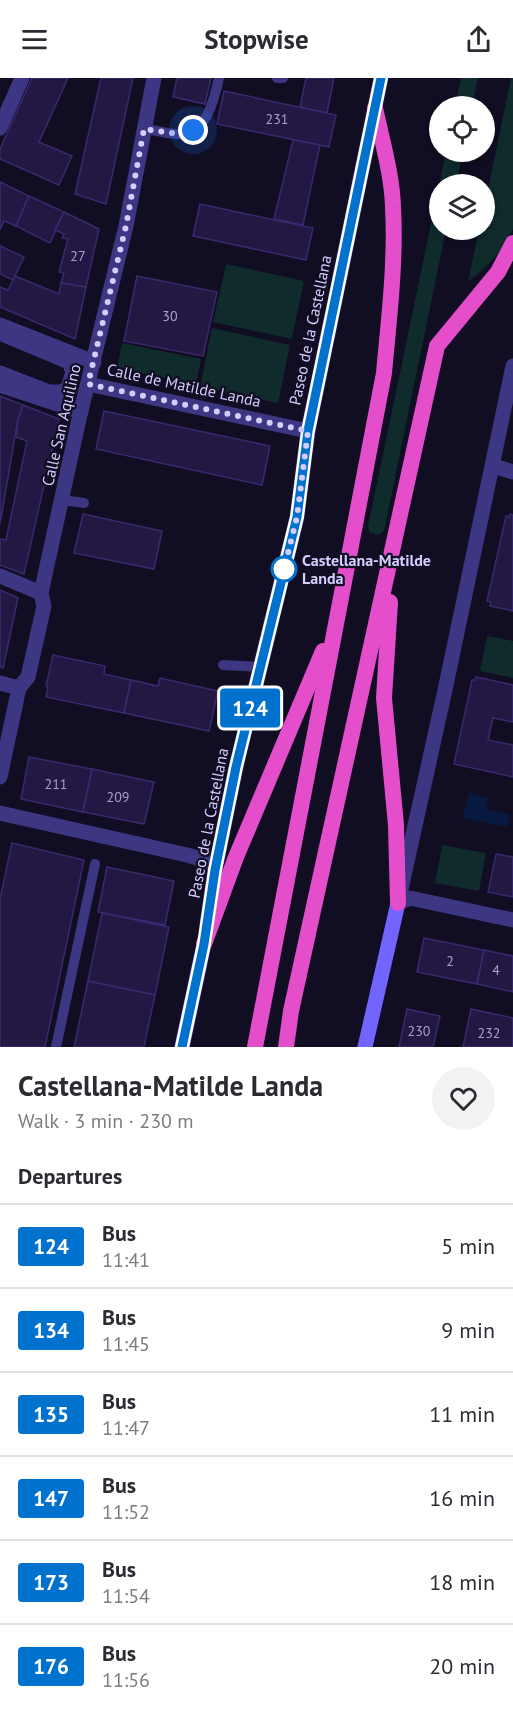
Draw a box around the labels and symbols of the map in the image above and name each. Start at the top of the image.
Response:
house number: 231 [266,110,288,128]
your location [178,115,208,145]
house number: 27 [70,247,86,265]
street label: Paseo de la Castellana [284,253,336,407]
house number: 30 [162,307,178,325]
street label: Calle de Matilde Landa [105,359,263,411]
street label: Calle San Aquilino [37,362,85,488]
place label: Castellana-Matilde Landa [302,550,431,588]
marker: Castellana-Matilde Landa [271,556,297,582]
line badge: 124 [216,688,284,728]
street label: Paseo de la Castellana [184,746,232,900]
house number: 211 [45,775,67,793]
house number: 209 [107,788,129,806]
house number: 2 [446,952,454,970]
house number: 4 [492,961,500,979]
house number: 230 [408,1022,431,1040]
house number: 232 [478,1024,500,1042]

